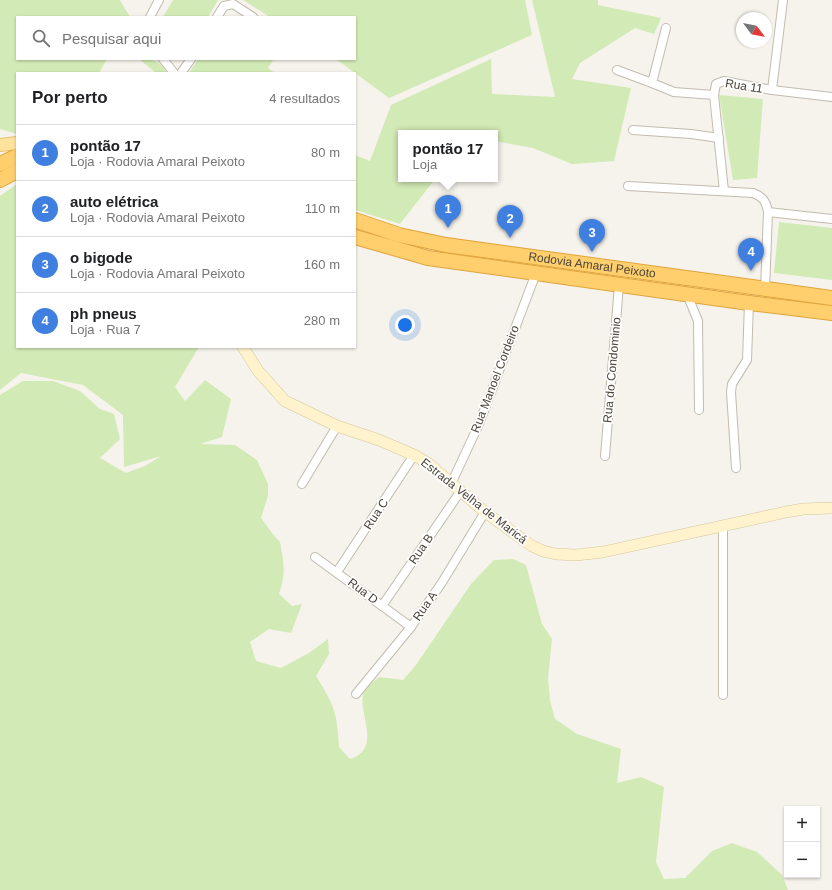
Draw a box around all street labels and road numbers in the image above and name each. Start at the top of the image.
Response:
street label: Rua 11 [724,76,764,96]
street label: Rodovia Amaral Peixoto [528,249,657,281]
street label: Rua do Condominio [600,316,624,423]
street label: Rua Manoel Cordeiro [468,323,522,435]
street label: Estrada Velha de Maricá [418,455,530,547]
street label: Rua C [361,496,391,532]
street label: Rua B [406,531,436,567]
street label: Rua D [345,575,381,607]
street label: Rua A [410,589,440,623]

